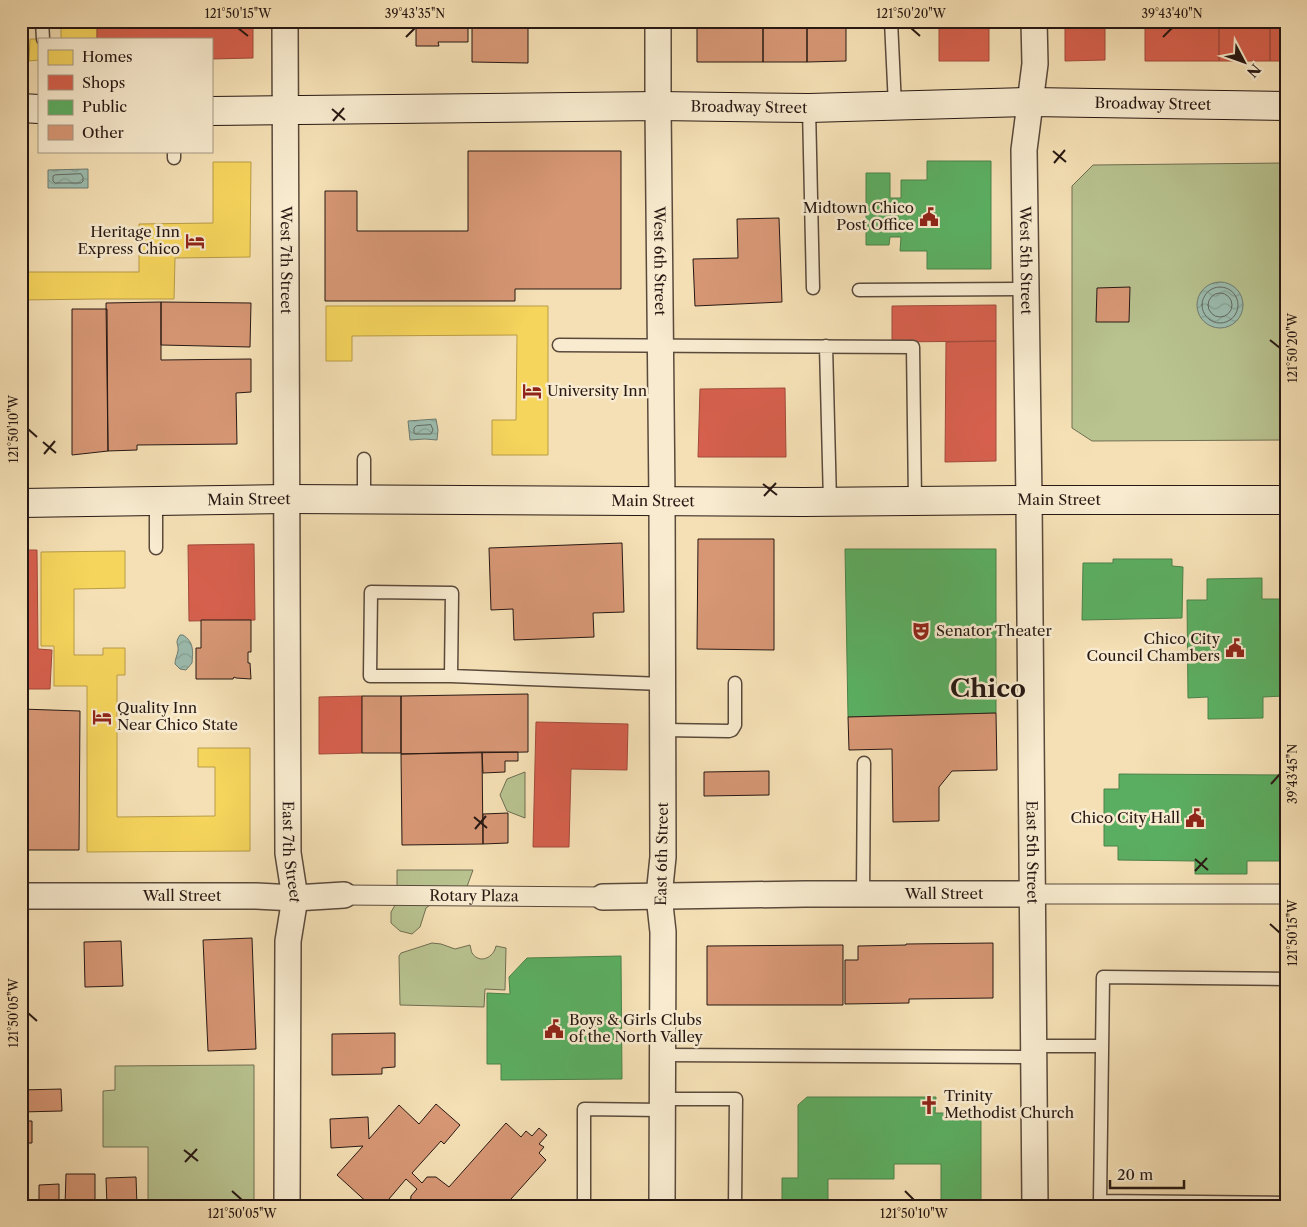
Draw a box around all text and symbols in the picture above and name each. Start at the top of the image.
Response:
text: 121°50'15"W [205,6,272,21]
text: 39°43'35"N [385,6,445,21]
text: 121°50'20"W [876,6,947,21]
text: 39°43'40"N [1141,6,1203,21]
legend [38,38,212,152]
north arrow [1220,38,1270,88]
text: Homes [82,47,133,66]
text: N [1243,60,1265,81]
text: Shops [82,73,125,92]
street label: Broadway Street [1094,93,1212,114]
street label: Broadway Street [691,96,808,117]
text: Public [82,97,127,116]
text: Other [82,123,125,142]
place label: Midtown Chico Post Office [803,198,914,234]
street label: West 7th Street [277,205,296,315]
street label: West 6th Street [650,205,670,316]
street label: West 5th Street [1016,205,1036,315]
public building icon: Midtown Chico Post Office [918,206,940,228]
place label: Heritage Inn Express Chico [77,222,181,258]
hotel icon: Heritage Inn Express Chico [184,230,206,252]
text: 121°50'20"W [1285,312,1300,383]
hotel icon: University Inn [521,380,543,402]
place label: University Inn [547,381,648,400]
text: 121°50'10"W [6,394,21,463]
street label: Main Street [207,489,291,509]
street label: Main Street [1017,490,1101,509]
street label: Main Street [611,491,695,510]
theatre icon: Senator Theater [910,620,932,642]
place label: Senator Theater [936,621,1052,640]
place label: Chico City Council Chambers [1087,629,1221,665]
public building icon: Chico City Council Chambers [1224,637,1246,659]
district label: Chico [950,673,1026,704]
place label: Quality Inn Near Chico State [117,698,238,734]
hotel icon: Quality Inn Near Chico State [91,706,113,728]
text: 39°43'45"N [1285,744,1300,804]
street label: East 5th Street [1023,800,1042,905]
street label: East 7th Street [279,801,305,905]
street label: East 6th Street [651,801,672,906]
public building icon: Chico City Hall [1184,807,1206,829]
place label: Chico City Hall [1071,808,1181,827]
street label: Wall Street [904,884,984,903]
street label: Wall Street [142,886,222,905]
street label: Rotary Plaza [429,886,519,905]
text: 121°50'15"W [1285,899,1300,966]
text: 121°50'05"W [6,978,21,1048]
place label: Boys & Girls Clubs of the North Valley [569,1010,704,1046]
public building icon: Boys & Girls Clubs of the North Valley [543,1018,565,1040]
place label: Trinity Methodist Church [944,1086,1075,1122]
church icon: Trinity Methodist Church [918,1094,940,1116]
scale bar [1110,1157,1183,1189]
text: 20 m [1117,1165,1153,1184]
text: 121°50'05"W [207,1206,277,1221]
text: 121°50'10"W [880,1206,949,1221]

